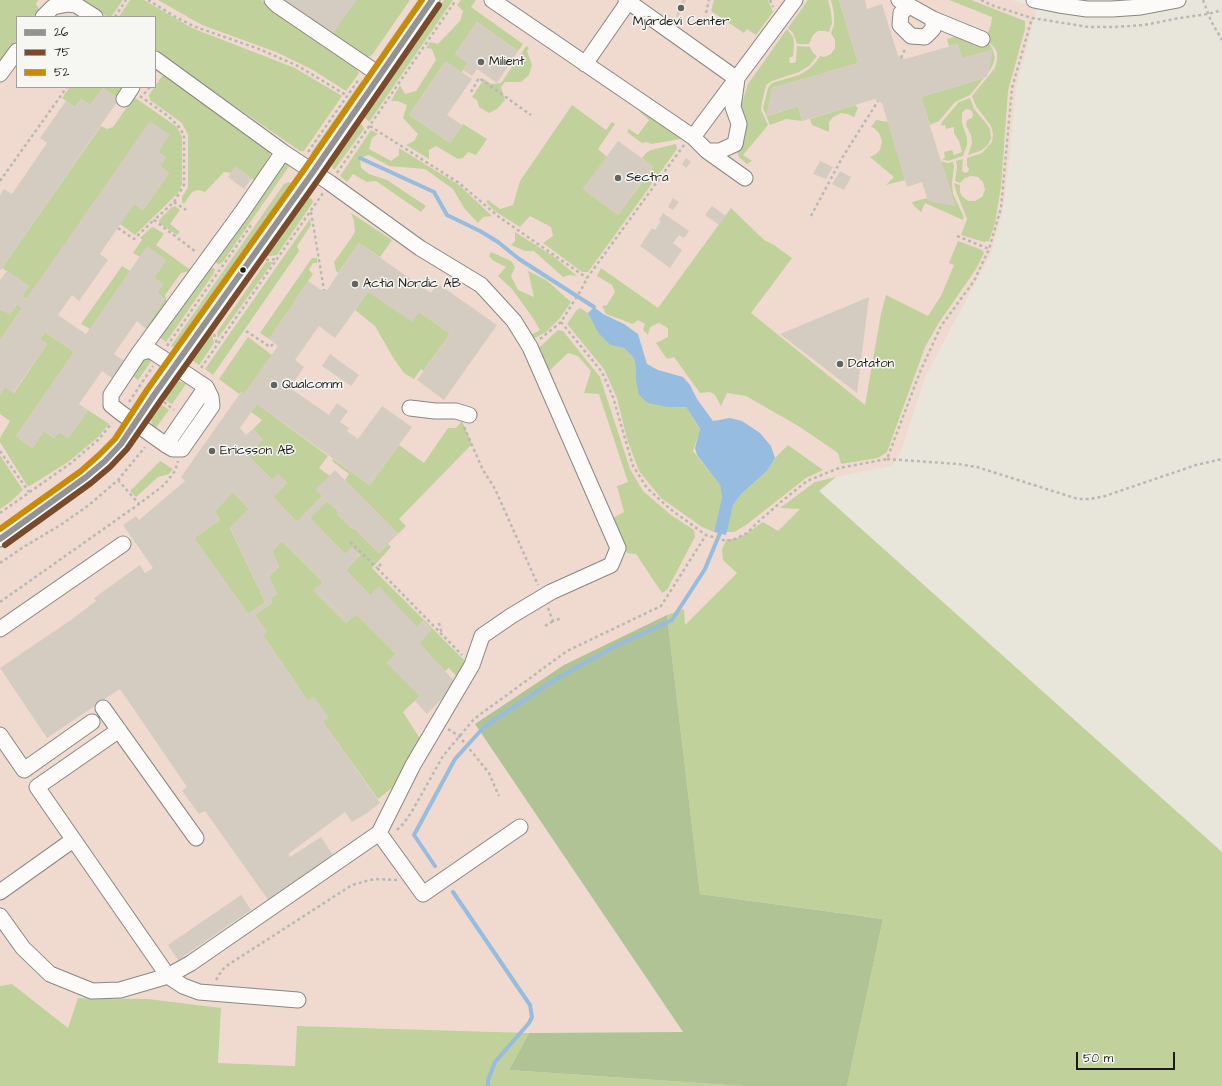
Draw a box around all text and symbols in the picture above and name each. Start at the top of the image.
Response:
marker: Mjärdevi Center [676,3,686,13]
place label: Mjärdevi Center [633,14,729,30]
legend [16,16,156,88]
text: 26 [54,24,68,41]
text: 75 [54,44,70,61]
place label: Milient [489,54,525,70]
marker: Milient [476,57,486,67]
text: 52 [54,64,69,81]
place label: Sectra [626,170,669,186]
marker: Sectra [613,173,623,183]
unlabelled marker [238,265,248,275]
place label: Actia Nordic AB [363,276,461,292]
marker: Actia Nordic AB [350,279,360,289]
place label: Dataton [848,356,894,372]
marker: Dataton [835,359,845,369]
place label: Qualcomm [282,377,342,393]
marker: Qualcomm [269,380,279,390]
place label: Ericsson AB [220,443,295,459]
marker: Ericsson AB [207,446,217,456]
scale bar [1078,1044,1177,1070]
text: 50 m [1083,1050,1113,1067]

